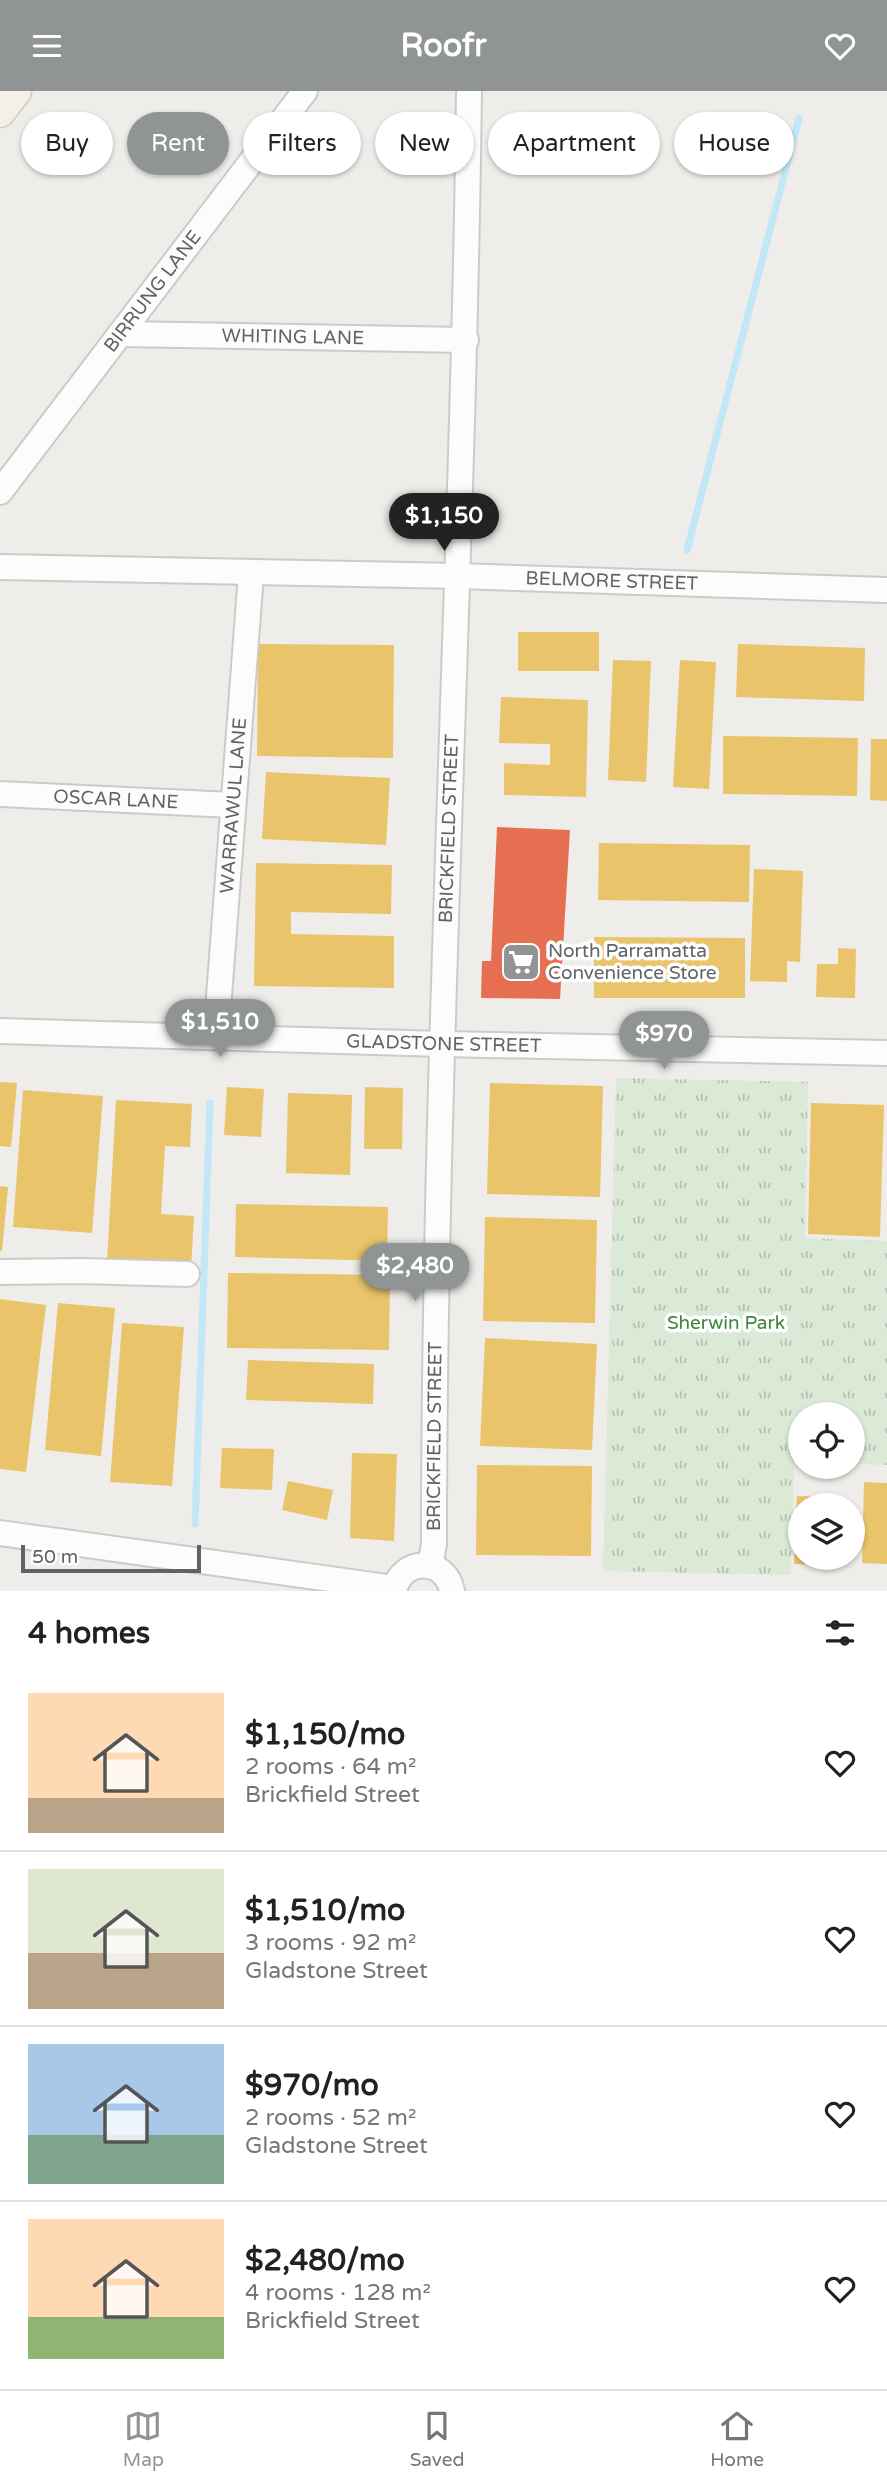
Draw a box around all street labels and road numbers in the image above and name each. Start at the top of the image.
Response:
street label: BIRRUNG LANE [99,226,206,357]
street label: WHITING LANE [221,325,365,349]
street label: BELMORE STREET [525,567,699,595]
street label: WARRAWUL LANE [216,717,251,894]
street label: BRICKFIELD STREET [435,733,463,924]
street label: OSCAR LANE [53,786,179,813]
street label: GLADSTONE STREET [346,1030,542,1057]
street label: BRICKFIELD STREET [423,1341,447,1531]

